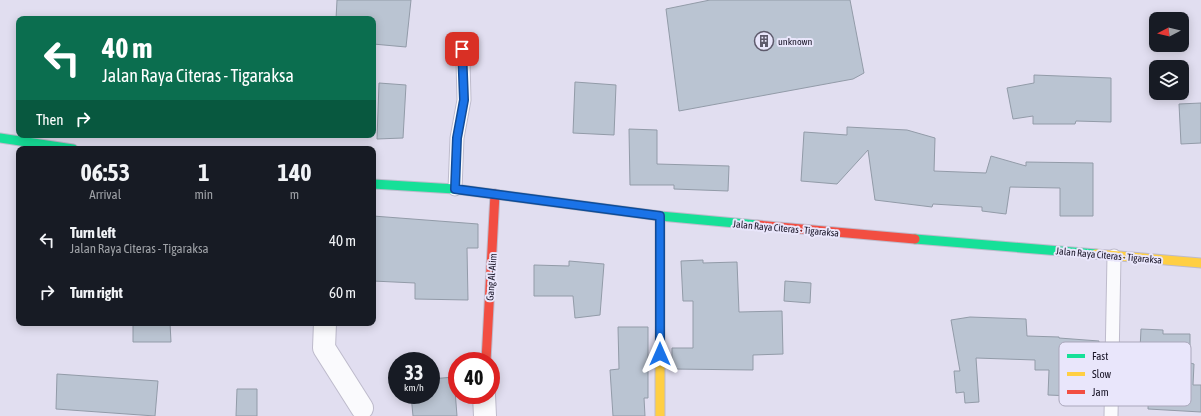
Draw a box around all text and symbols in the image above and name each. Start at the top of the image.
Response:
north arrow [1149,12,1189,52]
map controls [1149,12,1189,100]
building icon: unknown [753,30,775,52]
icon: left [36,32,88,84]
text: 40 m [102,32,152,64]
pin [445,32,479,66]
place label: unknown [778,36,813,47]
icon: arrive [451,38,473,60]
button: layers [1149,60,1189,100]
text: Jalan Raya Citeras - Tigaraksa [102,65,294,86]
icon: right [72,108,94,130]
text: Then [36,111,64,128]
text: 06:53 [81,159,130,186]
text: 1 [198,159,209,186]
text: 140 [278,159,311,186]
text: Arrival [89,187,121,202]
text: min [194,187,213,202]
text: m [290,187,299,202]
street label: Jalan Raya Citeras - Tigaraksa [732,218,840,239]
text: Turn left [70,224,116,241]
icon: left [36,229,58,251]
text: 40 m [329,232,356,249]
text: Jalan Raya Citeras - Tigaraksa [70,241,209,256]
street label: Jalan Raya Citeras - Tigaraksa [1055,245,1163,266]
street label: Gang Al-Alim [484,253,499,301]
icon: right [36,281,58,303]
text: Turn right [70,284,123,301]
text: 60 m [329,284,356,301]
position arrow [639,333,681,375]
legend [1059,342,1191,406]
text: Fast [1092,350,1108,362]
speed limit sign: 40 [448,352,500,404]
text: 33 [405,361,423,384]
text: Slow [1092,368,1111,380]
text: km/h [404,382,424,393]
text: Jam [1092,386,1109,398]

